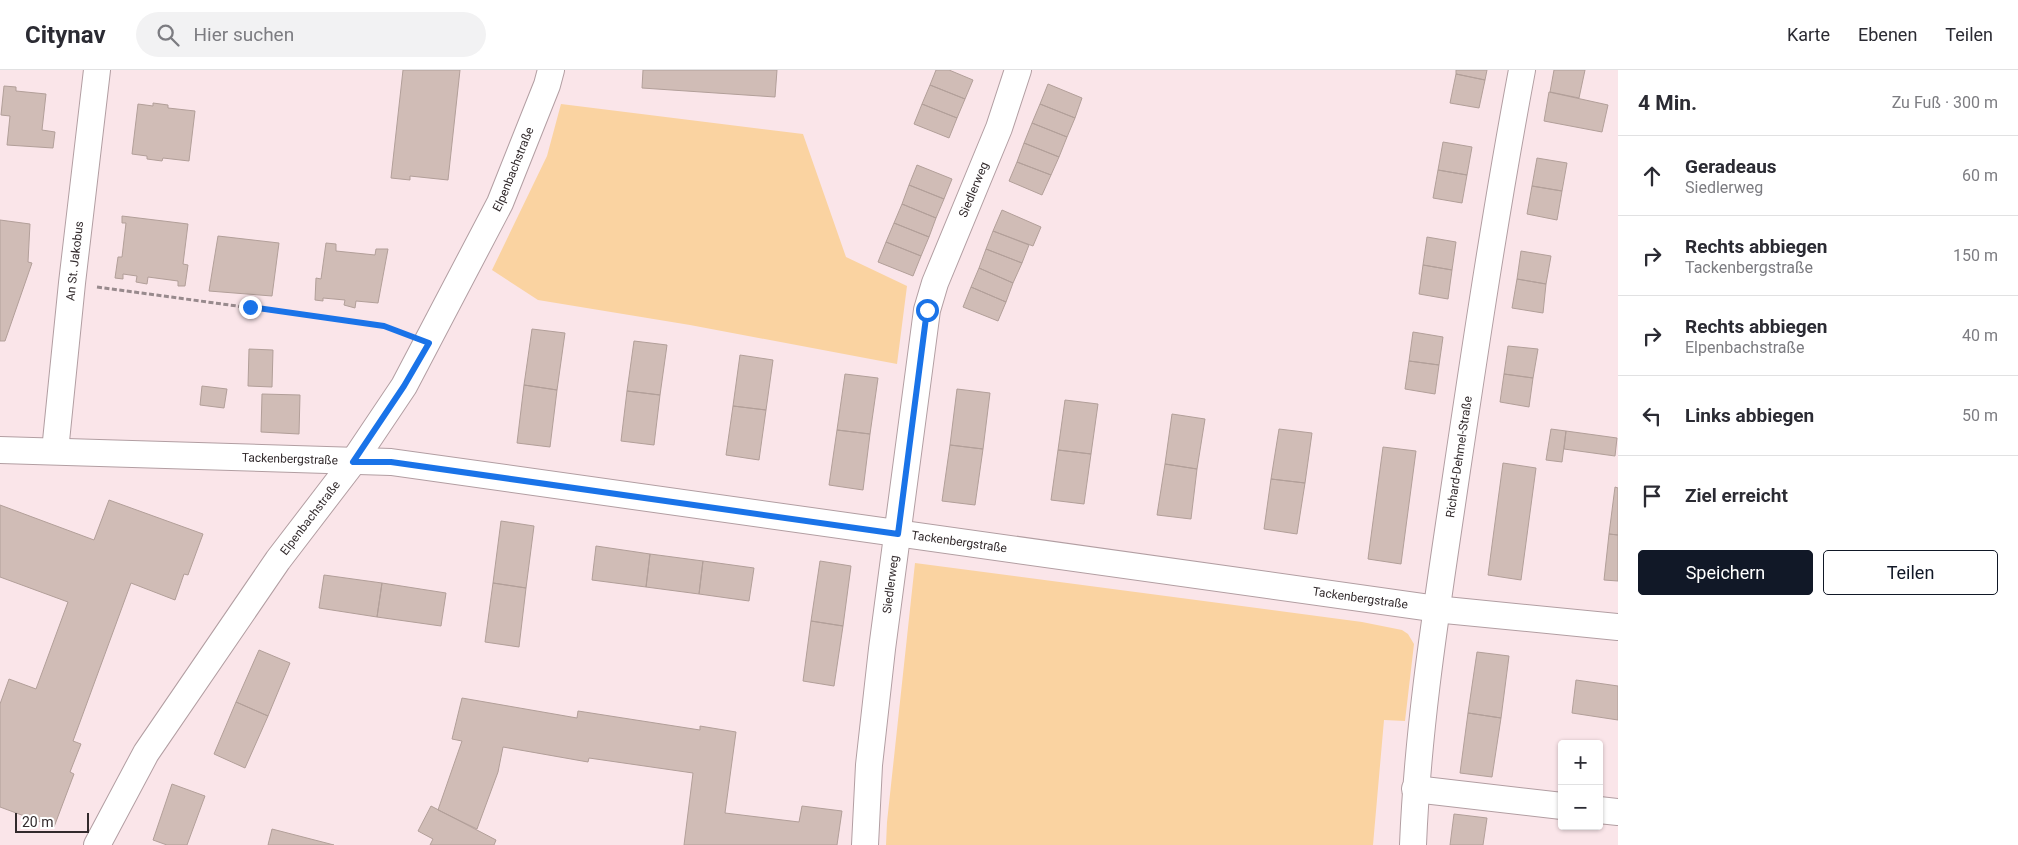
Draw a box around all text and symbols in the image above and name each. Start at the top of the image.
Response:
search box [136,12,486,57]
text: Citynav [25,21,106,49]
icon: search [154,21,182,49]
text: Hier suchen [194,23,294,46]
text: Karte [1787,24,1830,45]
text: Ebenen [1858,24,1917,45]
text: Teilen [1945,24,1993,45]
text: 4 Min. [1638,91,1697,115]
text: Zu Fuß · 300 m [1892,93,1998,112]
street label: Elpenbachstraße [490,125,537,214]
text: Geradeaus [1685,155,1777,178]
street label: Siedlerweg [956,160,991,219]
icon: ahead [1638,162,1666,190]
text: 60 m [1962,166,1998,185]
text: Siedlerweg [1685,178,1763,197]
street label: An St. Jakobus [63,220,86,302]
text: Rechts abbiegen [1685,235,1827,258]
icon: right [1638,242,1666,270]
text: 150 m [1953,246,1998,265]
text: Tackenbergstraße [1685,258,1813,277]
route end [239,296,262,319]
route start [916,299,939,322]
text: Rechts abbiegen [1685,315,1827,338]
icon: right [1638,322,1666,350]
text: 40 m [1962,326,1998,345]
text: Elpenbachstraße [1685,338,1804,357]
street label: Richard-Dehmel-Straße [1443,395,1475,519]
icon: left [1638,402,1666,430]
text: Links abbiegen [1685,404,1814,427]
text: 50 m [1962,406,1998,425]
street label: Tackenbergstraße [242,450,338,467]
street label: Elpenbachstraße [277,478,343,558]
icon: arrive [1638,482,1666,510]
text: Ziel erreicht [1685,484,1788,507]
street label: Tackenbergstraße [911,528,1008,555]
button: Speichern [1638,550,1813,595]
button: Teilen [1823,550,1998,595]
street label: Siedlerweg [880,554,901,614]
street label: Tackenbergstraße [1312,584,1409,612]
map controls [1558,740,1603,830]
button: + [1558,740,1603,785]
button: − [1558,785,1603,830]
scale bar [15,810,89,833]
text: 20 m [22,814,54,830]

